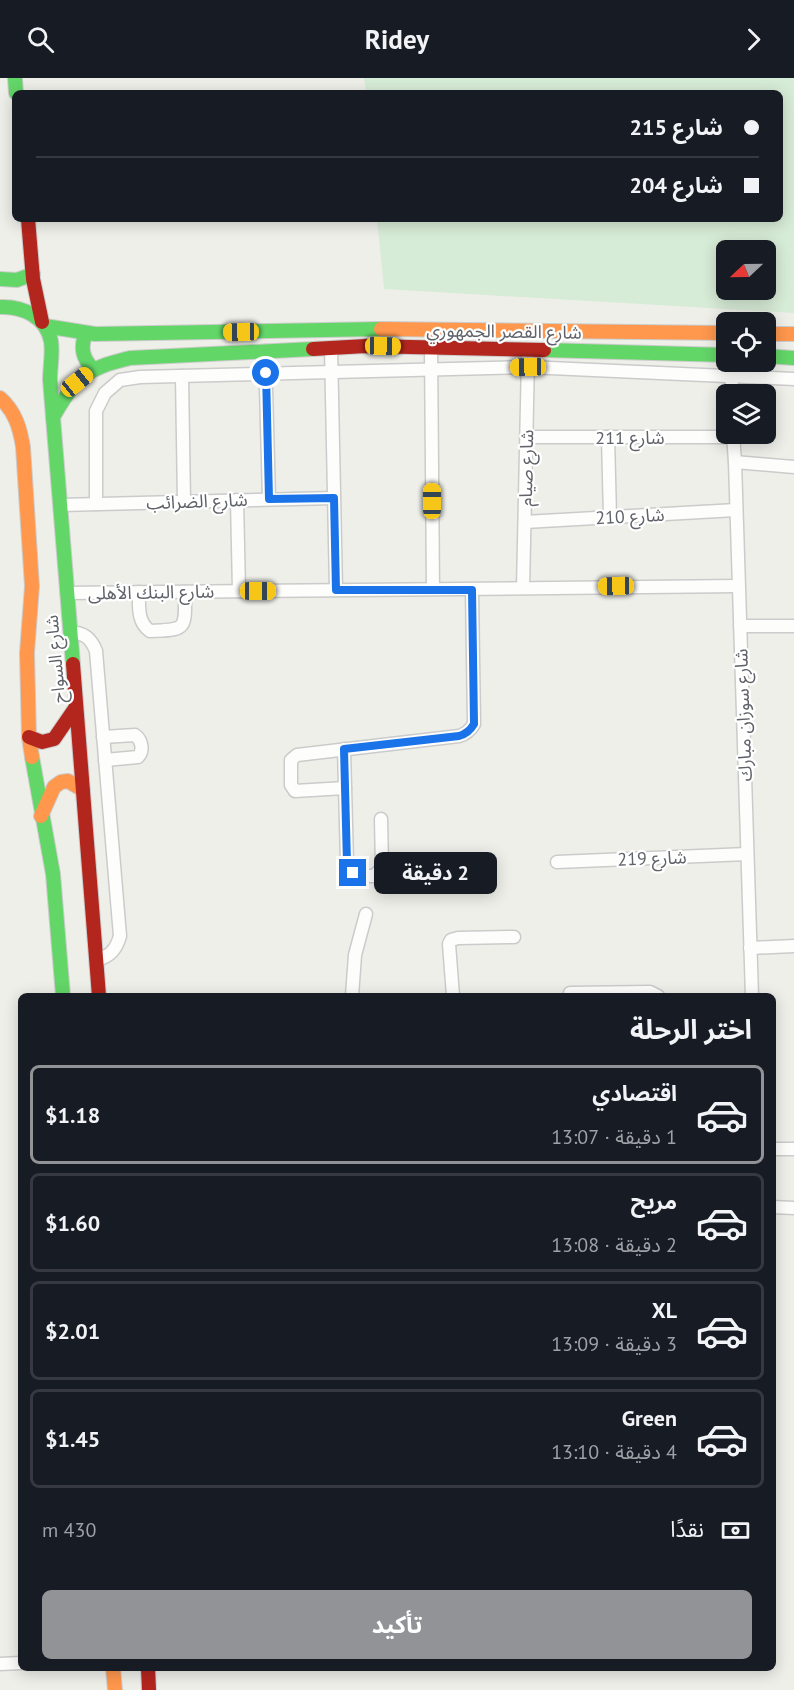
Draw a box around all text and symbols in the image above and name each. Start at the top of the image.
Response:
text: Ridey [365,22,429,56]
icon: search [24,23,57,56]
icon: forward [737,23,770,56]
text: شارع 215 [629,113,723,141]
text: شارع 204 [629,171,723,199]
north arrow [716,240,776,300]
map controls [716,240,776,444]
button: locate [716,312,776,372]
street label: شارع القصر الجمهوري [426,318,582,347]
car [223,323,259,341]
car [365,337,401,355]
car [510,358,546,376]
route start [252,359,279,386]
car [57,364,97,400]
button: layers [716,384,776,444]
street label: شارع 211 [595,426,665,452]
street label: شارع صيام [514,429,541,507]
car [423,483,441,519]
street label: شارع الضرائب [146,488,248,517]
street label: شارع 210 [595,503,665,532]
car [598,577,634,595]
street label: شارع البنك الأهلى [88,579,214,608]
car [240,582,276,600]
street label: شارع السواح [40,614,73,704]
street label: شارع سوزان مبارك [729,648,760,782]
street label: شارع 219 [617,845,687,874]
callout: 2 دقيقة [374,852,497,894]
route end [339,859,366,886]
text: 2 دقيقة [402,860,469,886]
text: اختر الرحلة [630,1012,752,1046]
text: اقتصادي [592,1079,677,1107]
icon: car [695,1088,749,1142]
text: $1.18 [45,1101,100,1129]
text: 1 دقيقة · 13:07 [551,1124,677,1150]
text: مريح [631,1187,677,1215]
icon: car [695,1196,749,1250]
text: $1.60 [45,1209,100,1237]
text: 2 دقيقة · 13:08 [551,1232,677,1258]
text: XL [652,1296,677,1324]
icon: car [695,1304,749,1358]
text: $2.01 [45,1317,100,1345]
text: 3 دقيقة · 13:09 [551,1331,677,1357]
text: Green [622,1404,677,1432]
icon: car [695,1412,749,1466]
text: $1.45 [45,1425,100,1453]
text: 4 دقيقة · 13:10 [551,1439,677,1465]
icon: cash [719,1514,752,1547]
text: نقدًا [670,1515,704,1543]
text: 430 m [42,1517,96,1543]
button: تأكيد [42,1590,752,1659]

